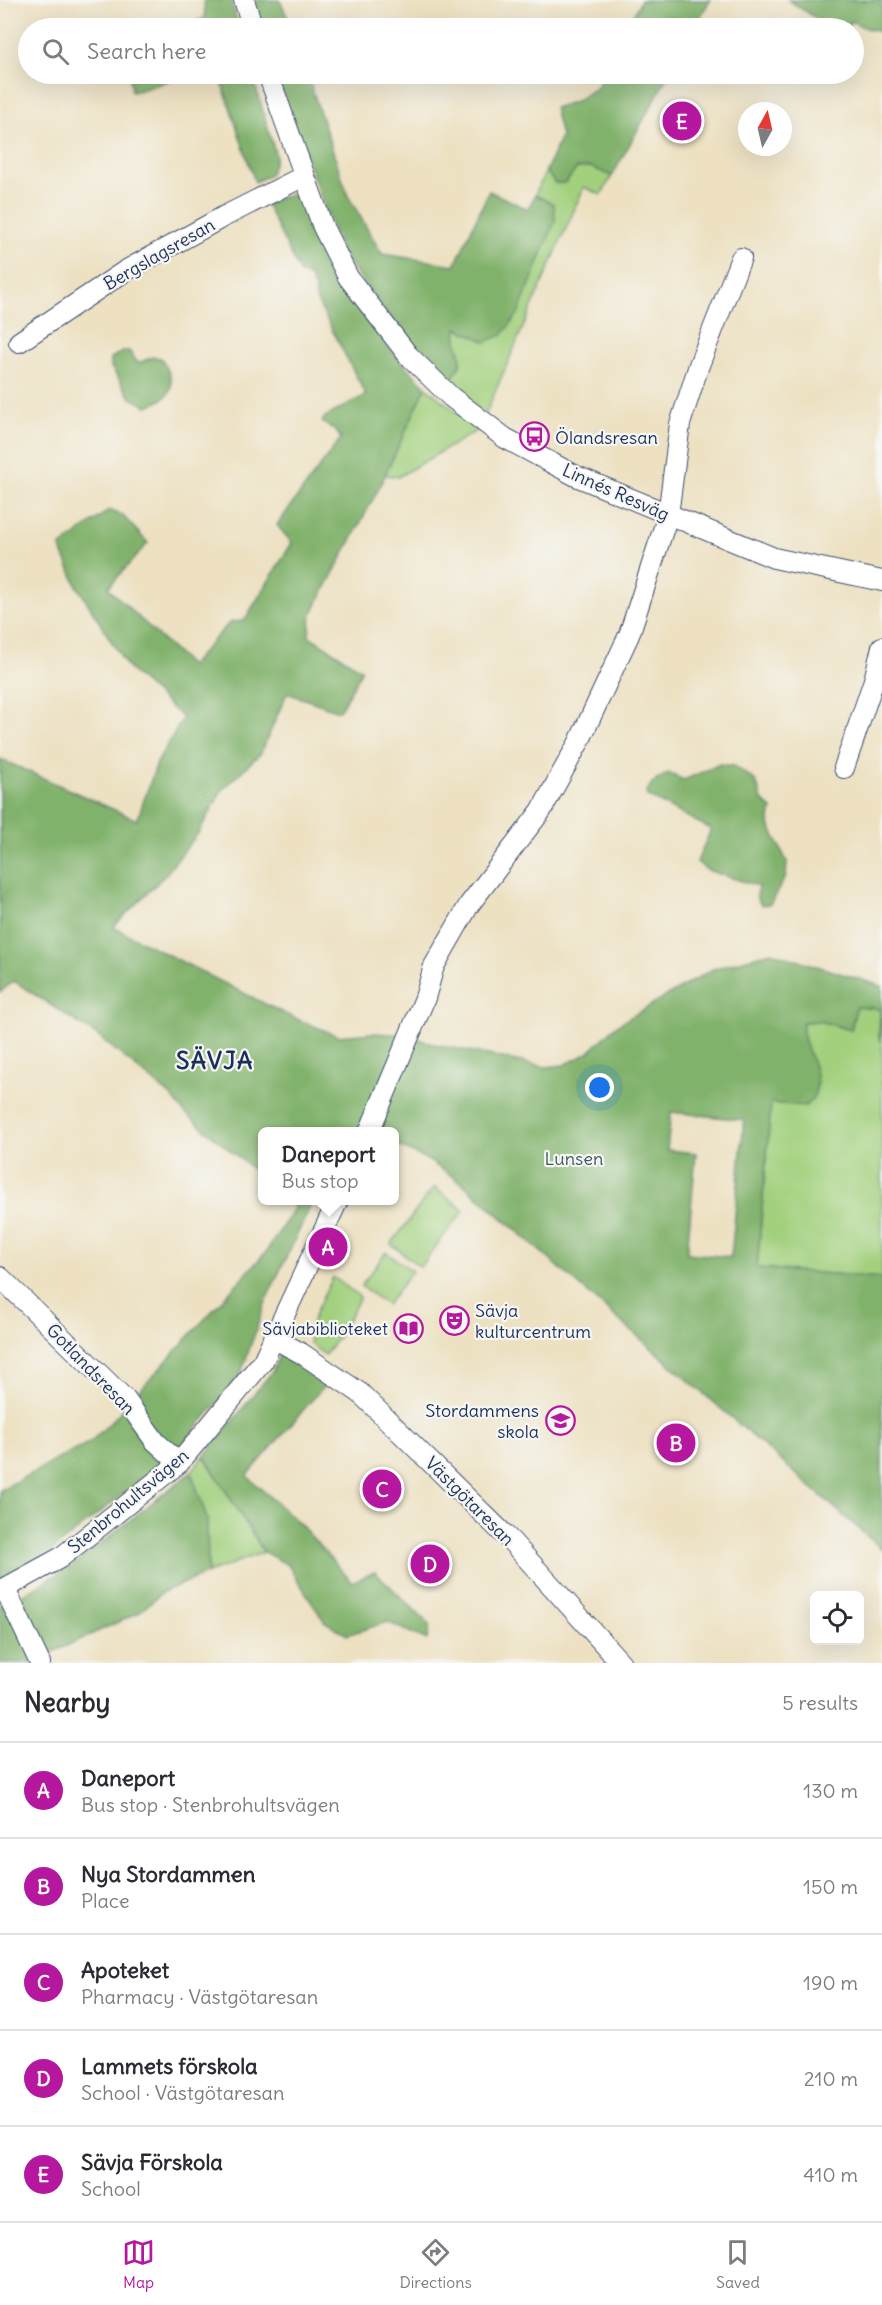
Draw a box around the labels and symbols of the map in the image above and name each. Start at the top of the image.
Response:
pin: E [662,98,702,144]
north arrow [738,102,792,156]
street label: Bergslagsresan [99,213,219,295]
bus stop icon: Ölandsresan [518,421,550,453]
place label: Ölandsresan [555,426,658,449]
street label: Linnés Resväg [559,458,673,526]
district label: SÄVJA [176,1045,254,1075]
your location [585,1073,614,1102]
park label: Lunsen [545,1147,603,1170]
pin: A [308,1224,348,1270]
place label: Sävja kulturcentrum [475,1299,591,1343]
theatre icon: Sävja kulturcentrum [438,1304,470,1336]
library icon: Sävjabiblioteket [393,1312,425,1344]
place label: Sävjabiblioteket [262,1317,388,1340]
street label: Gotlandsresan [42,1319,140,1419]
place label: Stordammens skola [425,1399,539,1443]
school or university icon: Stordammens skola [544,1404,576,1436]
pin: B [656,1420,696,1466]
street label: Stenbrohultsvägen [63,1444,193,1558]
street label: Västgötaresan [421,1452,519,1550]
pin: C [362,1466,401,1512]
pin: D [410,1542,450,1586]

